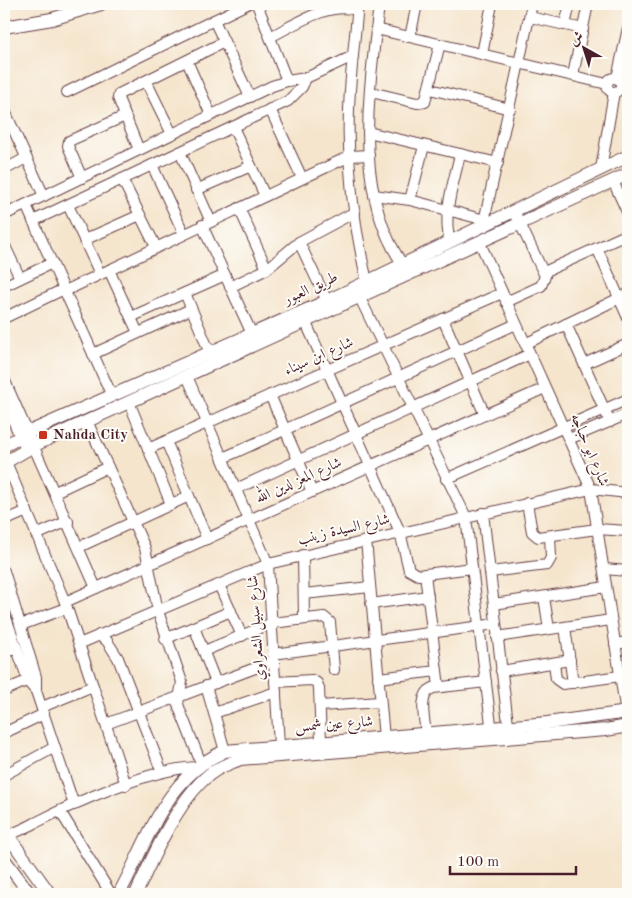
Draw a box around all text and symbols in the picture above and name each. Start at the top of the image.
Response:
north arrow [560,22,610,72]
text: ش [567,29,586,48]
street label: طريق العبور [280,270,341,310]
street label: شارع ابن سيناء [282,335,357,383]
street label: شارع ابو حباجه [563,411,611,490]
place label: Nahda City [53,428,128,443]
marker: Nahda City [37,429,49,441]
street label: شارع المعز لدين الله [251,450,346,510]
street label: شارع السيدة زينب [297,512,392,552]
street label: شارع سبيل الشعراوي [246,574,272,681]
street label: شارع عين شمس [294,715,374,739]
scale bar [450,843,576,875]
text: 100 m [457,855,499,870]

